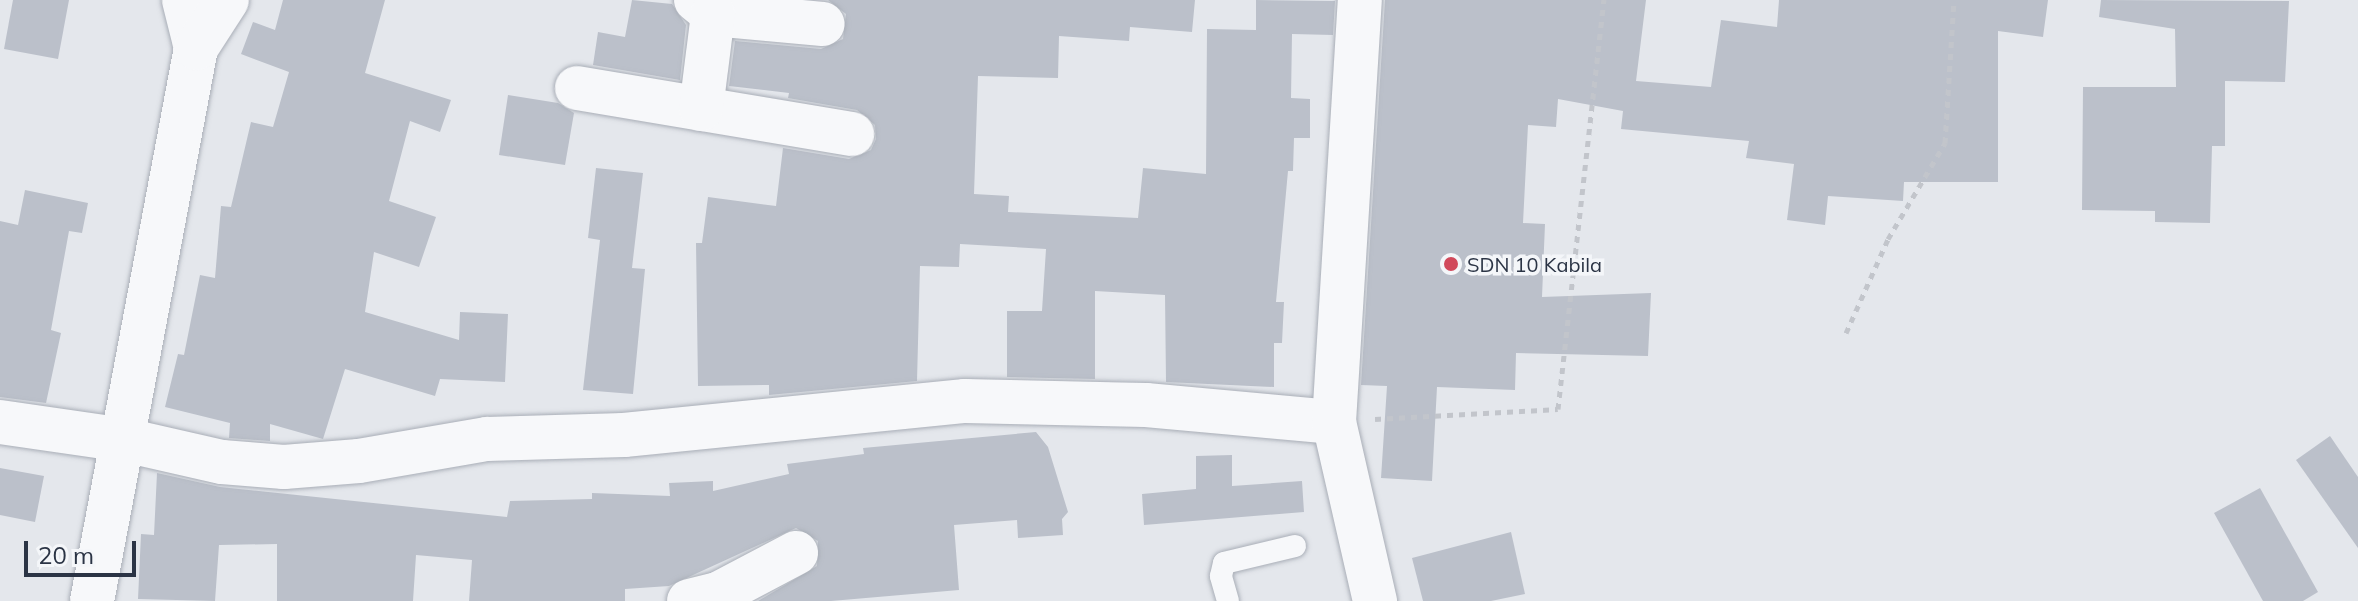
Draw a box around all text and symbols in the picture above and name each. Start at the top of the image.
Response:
place label: SDN 10 Kabila [1467,252,1602,276]
marker: SDN 10 Kabila [1442,255,1460,273]
scale bar [28,525,140,575]
text: 20 m [38,540,94,570]

